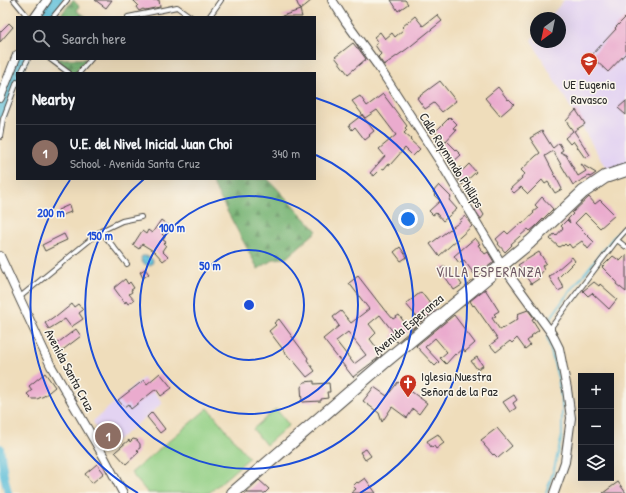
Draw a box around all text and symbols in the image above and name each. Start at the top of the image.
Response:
north arrow [530,12,566,48]
search box [16,16,316,60]
icon: search [30,27,52,49]
text: Search here [62,28,126,49]
school or university icon: UE Eugenia Ravasco [579,51,599,76]
place label: UE Eugenia Ravasco [563,75,615,108]
text: Nearby [32,87,75,110]
street label: Calle Raymundo Phillips [415,109,489,211]
text: U.E. del Nivel Inicial Juan Choi [70,133,233,154]
text: 1 [43,144,47,162]
text: 340 m [272,144,300,162]
text: School · Avenida Santa Cruz [70,154,200,172]
text: 200 m [37,204,65,221]
your location [398,209,418,229]
text: 100 m [159,219,185,236]
text: 150 m [87,227,113,244]
text: 50 m [199,257,221,274]
district label: VILLA ESPERANZA [436,262,542,281]
street label: Avenida Esperanza [369,289,447,359]
centre of rings [242,298,256,312]
street label: Avenida Santa Cruz [41,326,100,415]
place label: Iglesia Nuestra Señora de la Paz [421,367,498,400]
church icon: Iglesia Nuestra Señora de la Paz [398,373,418,398]
map controls [578,373,614,481]
button: + [578,373,614,409]
button: − [578,409,614,445]
pin: 1 [95,421,121,451]
button: layers [578,445,614,481]

